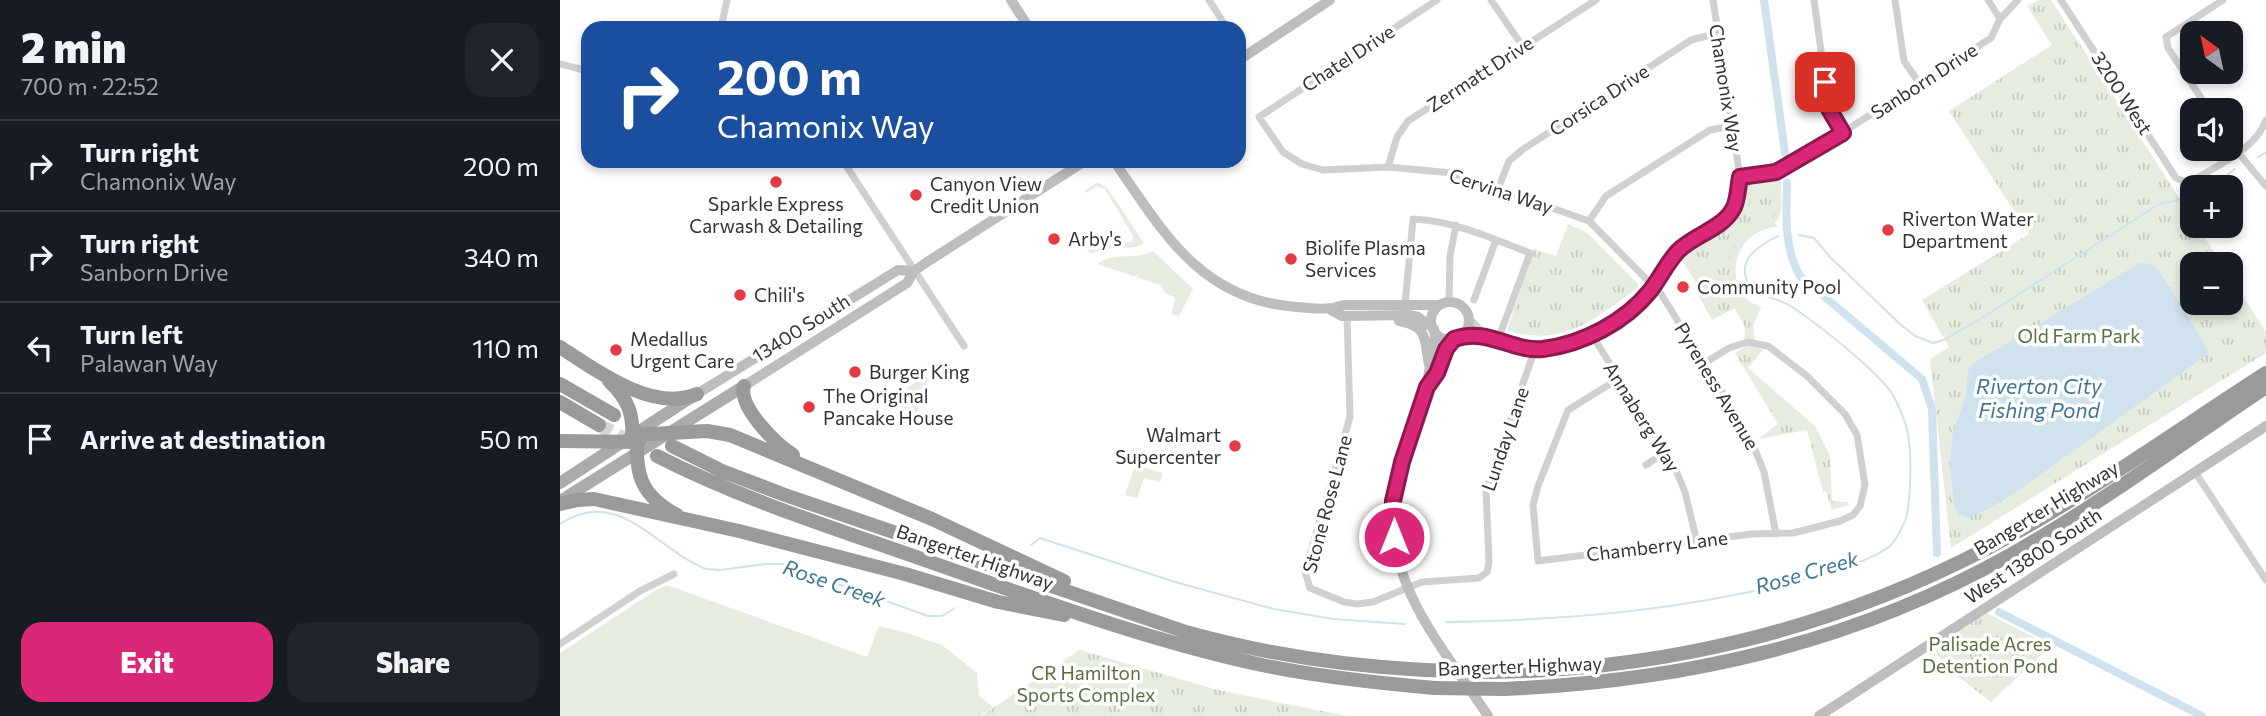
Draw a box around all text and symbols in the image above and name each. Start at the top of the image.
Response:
street label: Chatel Drive [1297,19,1398,96]
text: 2 min [21,20,127,72]
north arrow [2180,21,2244,84]
map controls [2180,21,2243,315]
street label: Chamonix Way [1705,22,1748,154]
button: close [465,23,539,97]
street label: Zermatt Drive [1422,31,1537,116]
street label: Sanborn Drive [1866,38,1981,124]
text: 200 m [717,45,862,105]
street label: 3200 West [2087,47,2158,139]
icon: right [602,49,693,140]
pin [1795,52,1855,112]
street label: Corsica Drive [1545,59,1653,140]
icon: arrive [1806,63,1844,101]
text: 700 m · 22:52 [21,72,159,100]
button: sound [2180,98,2243,161]
text: Chamonix Way [717,105,935,145]
text: Turn right [80,136,199,167]
icon: right [21,147,59,185]
text: 200 m [463,150,539,181]
street label: Cervina Way [1446,163,1556,218]
text: Chamonix Way [80,167,236,195]
place label: Canyon View Credit Union [930,172,1042,217]
marker: Sparkle Express Carwash & Detailing [768,174,784,190]
button: + [2180,175,2243,238]
marker: Canyon View Credit Union [908,187,924,203]
place label: Sparkle Express Carwash & Detailing [689,192,863,237]
place label: Riverton Water Department [1902,207,2034,252]
marker: Riverton Water Department [1880,222,1896,238]
text: Turn right [80,227,199,258]
place label: Arby's [1068,227,1122,250]
marker: Arby's [1046,231,1062,247]
place label: Biolife Plasma Services [1305,236,1426,281]
icon: right [21,238,59,276]
text: 340 m [464,241,539,272]
marker: Biolife Plasma Services [1283,251,1299,267]
button: − [2180,252,2243,315]
text: Sanborn Drive [80,258,228,286]
place label: Community Pool [1697,275,1841,298]
marker: Community Pool [1675,279,1691,295]
place label: Chili's [754,283,805,306]
marker: Chili's [732,287,748,303]
street label: 13400 South [748,289,854,367]
text: Turn left [80,318,183,349]
street label: Pyreness Avenue [1670,318,1764,453]
park label: Old Farm Park [2018,324,2140,347]
place label: Medallus Urgent Care [630,327,734,372]
icon: left [21,329,59,367]
text: 110 m [472,332,539,363]
marker: Medallus Urgent Care [608,342,624,358]
text: Palawan Way [80,349,218,377]
street label: Annaberg Way [1599,357,1686,476]
place label: Burger King [869,360,970,383]
marker: Burger King [847,364,863,380]
water label: Riverton City Fishing Pond [1976,373,2103,422]
place label: The Original Pancake House [823,384,953,429]
street label: Lunday Lane [1476,384,1533,494]
marker: The Original Pancake House [801,399,817,415]
icon: arrive [21,420,59,458]
text: Arrive at destination [80,423,326,454]
text: 50 m [479,423,539,454]
place label: Walmart Supercenter [1115,423,1221,468]
street label: Stone Rose Lane [1297,432,1356,575]
marker: Walmart Supercenter [1227,438,1243,454]
street label: Bangerter Highway [1969,455,2122,560]
position arrow [1357,500,1431,574]
street label: West 13800 South [1960,503,2106,608]
street label: Bangerter Highway [894,519,1057,594]
street label: Chamberry Lane [1585,525,1729,566]
water label: Rose Creek [1752,545,1862,598]
water label: Rose Creek [780,553,889,612]
button: Exit [21,622,273,702]
button: Share [287,622,539,702]
park label: Palisade Acres Detention Pond [1922,632,2058,677]
street label: Bangerter Highway [1437,651,1603,680]
park label: CR Hamilton Sports Complex [1017,661,1155,706]

